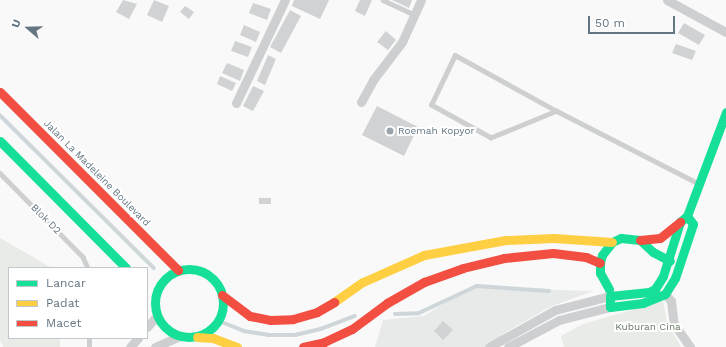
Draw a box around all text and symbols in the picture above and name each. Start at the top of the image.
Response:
north arrow [8,8,48,48]
scale bar [590,8,677,34]
text: 50 m [595,16,625,30]
text: U [9,18,24,30]
street label: Jalan La Madeleine Boulevard [41,117,153,229]
place label: Roemah Kopyor [398,125,475,137]
marker: Roemah Kopyor [385,126,395,136]
street label: Blok D2 [28,201,64,237]
legend [8,267,148,339]
text: Lancar [46,276,86,290]
text: Padat [46,296,79,310]
text: Macet [46,316,81,330]
park label: Kuburan Cina [615,321,681,333]

